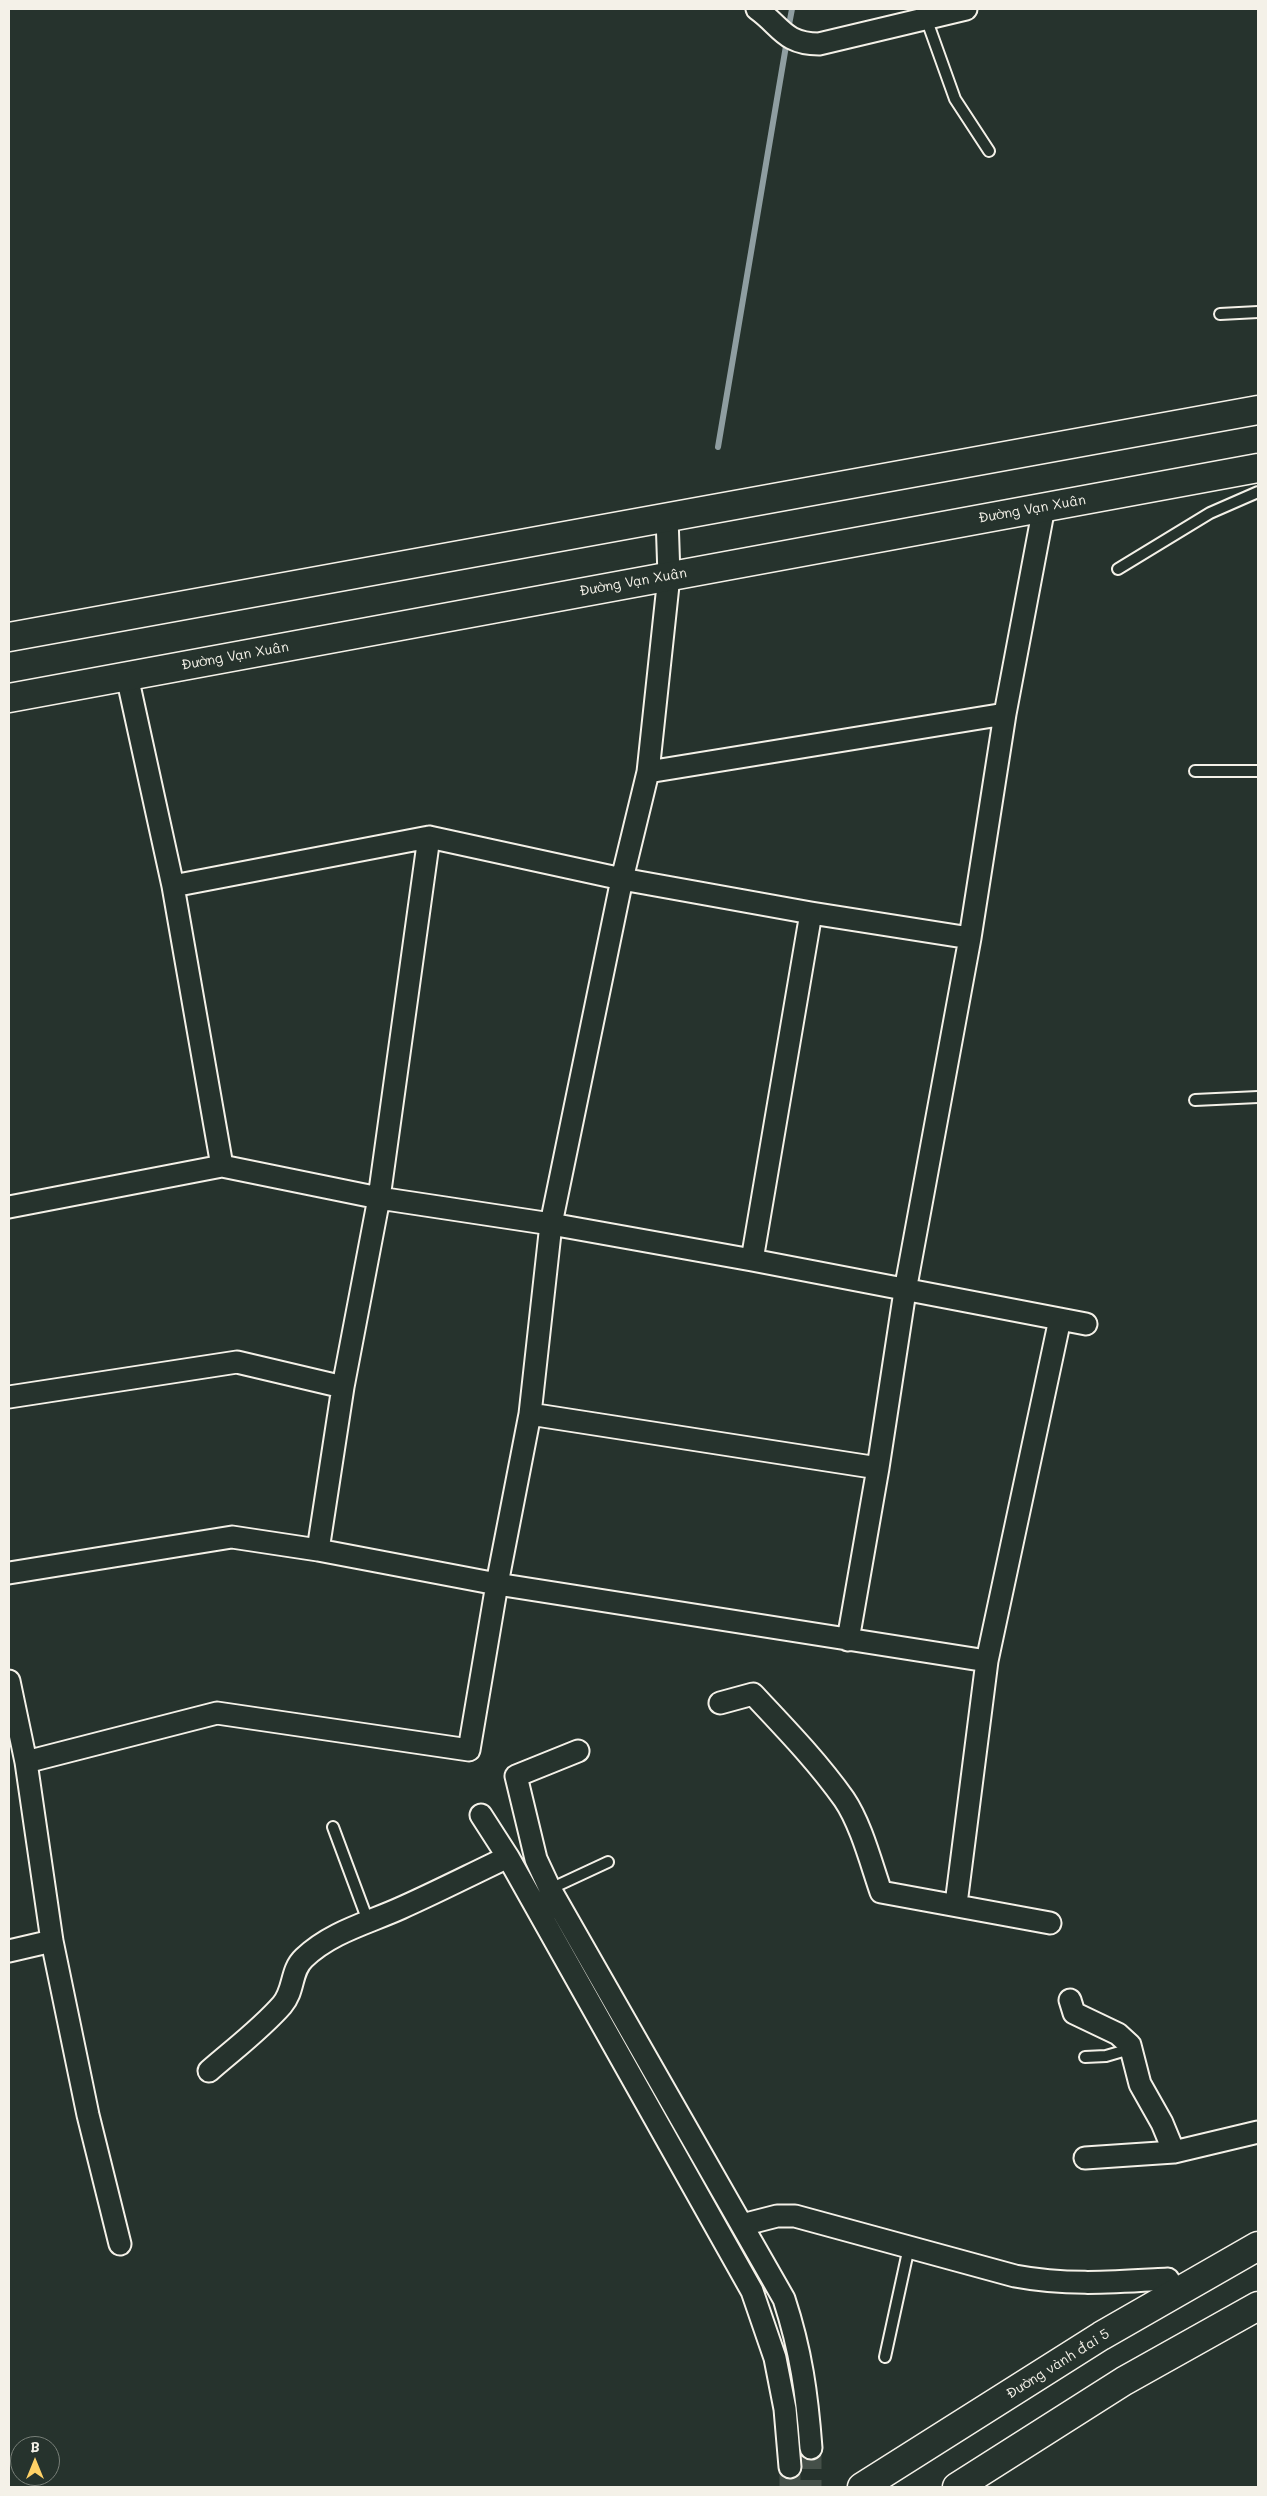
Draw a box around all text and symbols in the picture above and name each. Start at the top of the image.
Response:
street label: Đường Vạn Xuân [977,491,1087,527]
street label: Đường Vạn Xuân [578,564,688,600]
street label: Đường Vạn Xuân [180,638,290,674]
street label: Đường vành đai 5 [1003,2326,1113,2402]
north arrow [10,2436,60,2486]
text: B [30,2437,40,2456]

